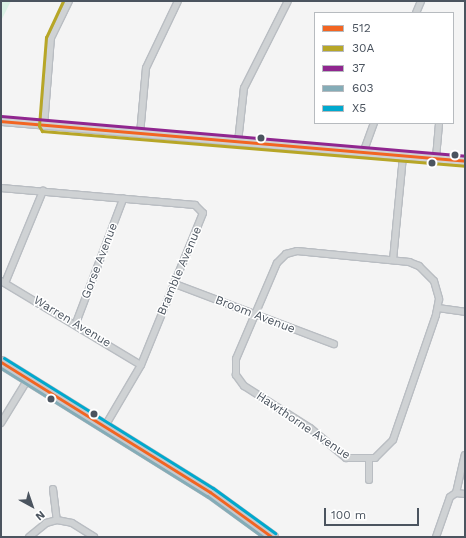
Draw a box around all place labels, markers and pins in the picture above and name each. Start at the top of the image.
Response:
unlabelled marker [256,133,266,143]
unlabelled marker [450,150,460,160]
unlabelled marker [427,158,437,168]
unlabelled marker [46,394,56,404]
unlabelled marker [89,409,99,419]

